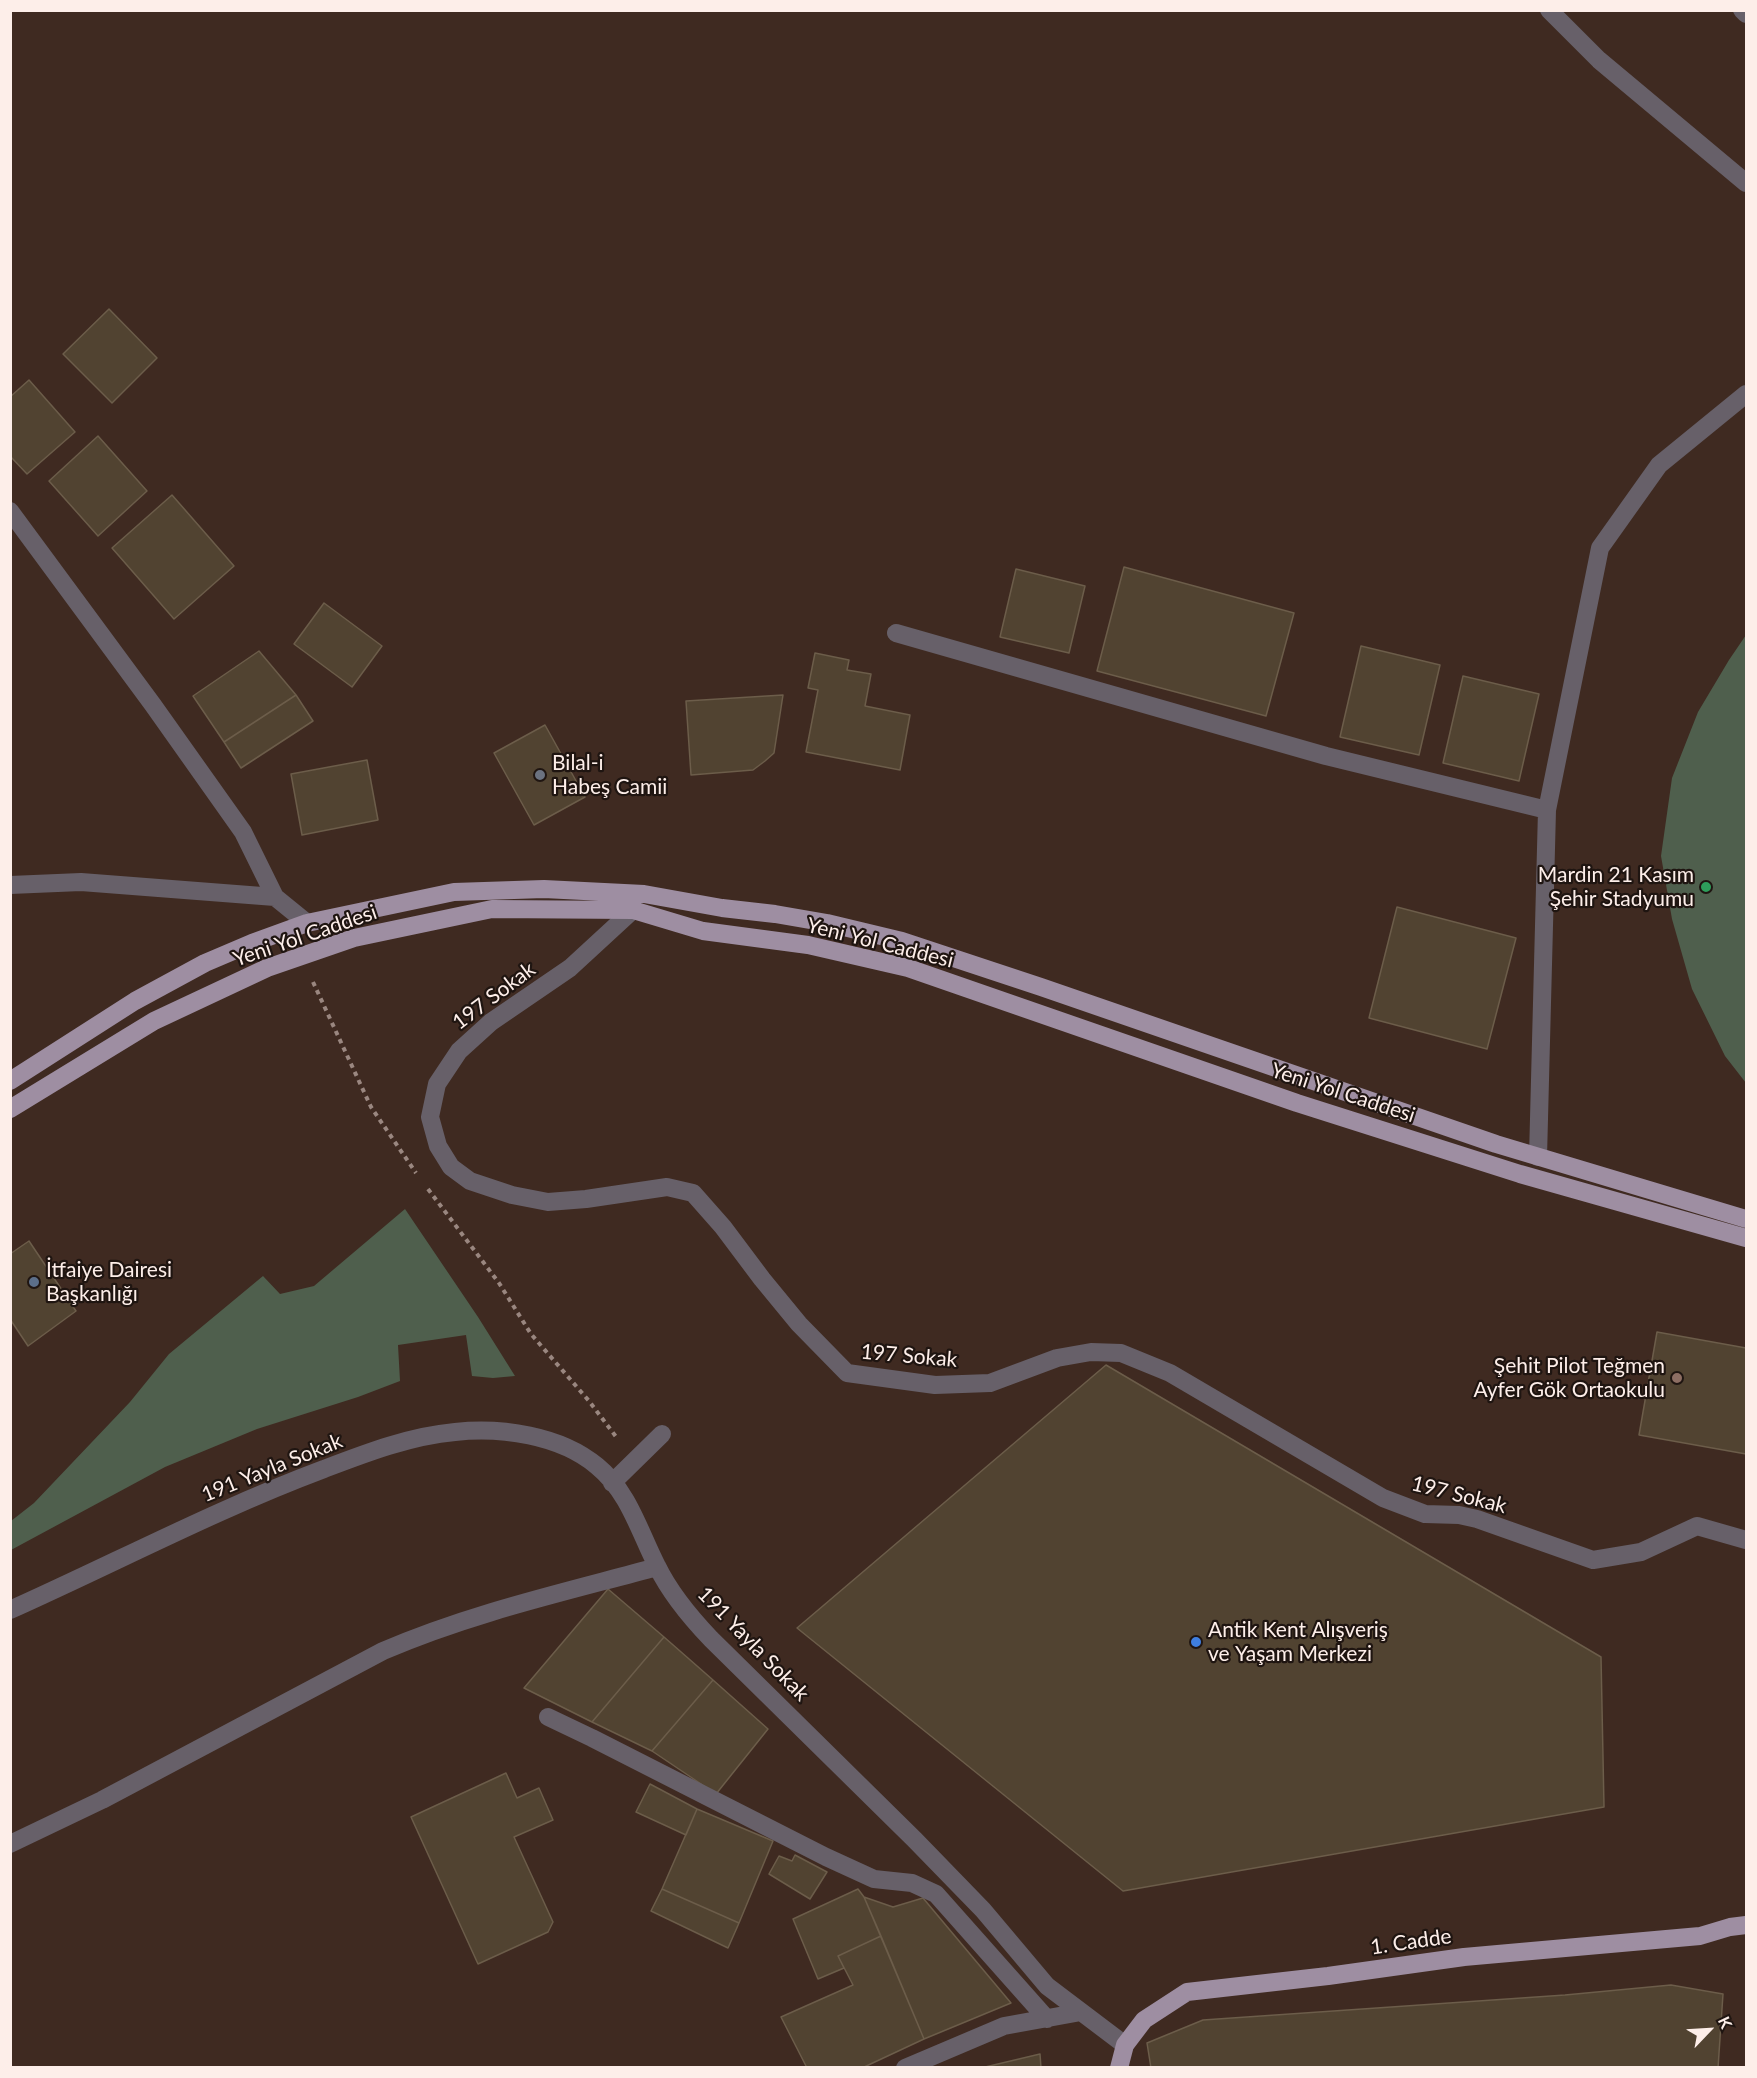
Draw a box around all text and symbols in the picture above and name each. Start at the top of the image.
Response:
place label: Bilal-i Habeş Camii [552,750,667,800]
marker: Bilal-i Habeş Camii [533,768,547,782]
place label: Mardin 21 Kasım Şehir Stadyumu [1538,862,1694,912]
marker: Mardin 21 Kasım Şehir Stadyumu [1699,880,1713,894]
street label: Yeni Yol Caddesi [230,900,380,972]
street label: Yeni Yol Caddesi [804,913,956,973]
street label: 197 Sokak [448,957,540,1035]
street label: Yeni Yol Caddesi [1268,1058,1418,1128]
place label: İtfaiye Dairesi Başkanlığı [46,1257,172,1307]
marker: İtfaiye Dairesi Başkanlığı [27,1275,41,1289]
street label: 197 Sokak [860,1339,958,1373]
place label: Şehit Pilot Teğmen Ayfer Gök Ortaokulu [1473,1353,1665,1403]
marker: Şehit Pilot Teğmen Ayfer Gök Ortaokulu [1670,1371,1684,1385]
street label: 191 Yayla Sokak [198,1428,346,1508]
street label: 197 Sokak [1409,1471,1509,1519]
street label: 191 Yayla Sokak [692,1581,814,1707]
place label: Antik Kent Alışveriş ve Yaşam Merkezi [1208,1617,1388,1667]
marker: Antik Kent Alışveriş ve Yaşam Merkezi [1189,1635,1203,1649]
street label: 1. Cadde [1369,1924,1453,1960]
north arrow [1679,2000,1739,2060]
text: K [1715,2013,1737,2031]

